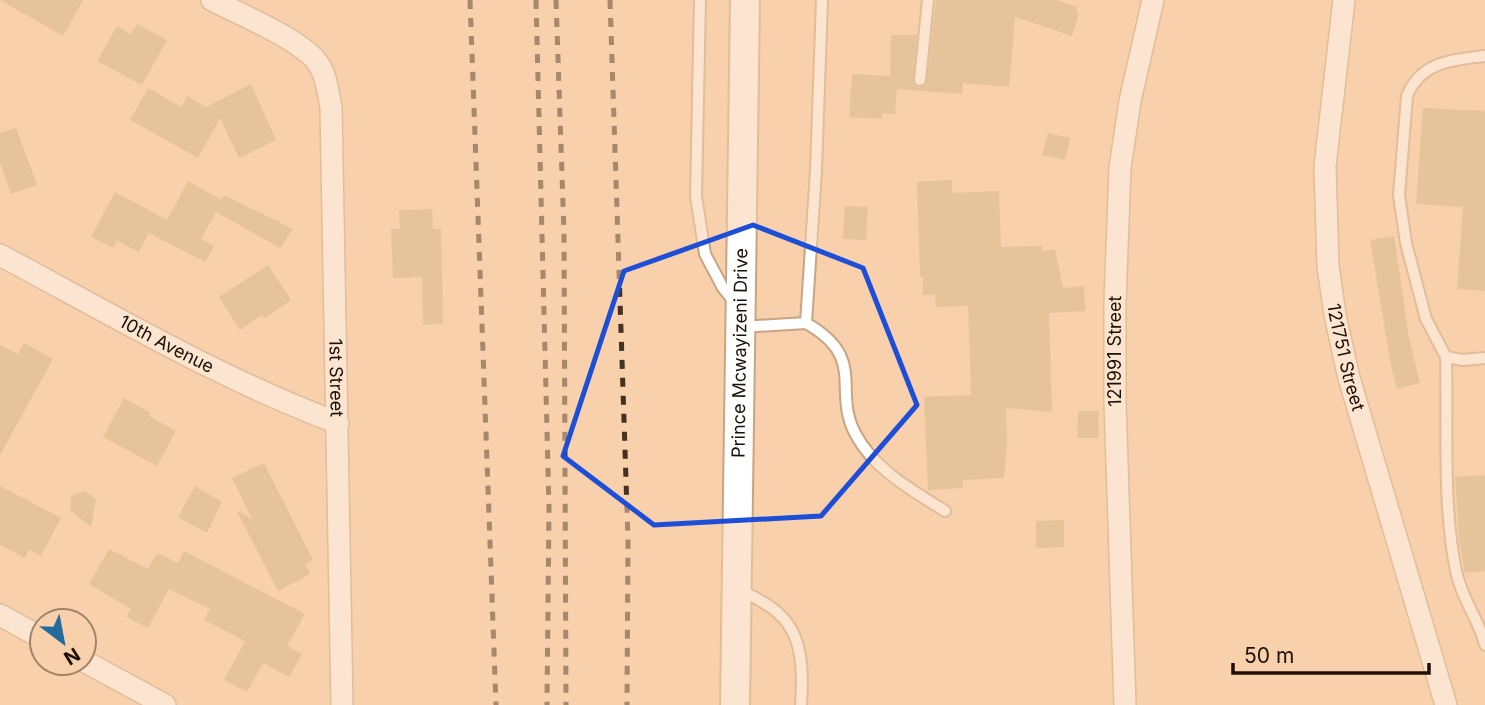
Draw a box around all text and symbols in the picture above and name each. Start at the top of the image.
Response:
street label: Prince Mcwayizeni Drive [728,248,751,458]
street label: 121991 Street [1104,295,1125,407]
street label: 121751 Street [1323,302,1369,413]
street label: 10th Avenue [116,311,218,377]
street label: 1st Street [325,338,348,417]
north arrow [28,607,98,677]
scale bar [1233,632,1429,676]
text: N [60,642,84,670]
text: 50 m [1244,643,1294,668]

